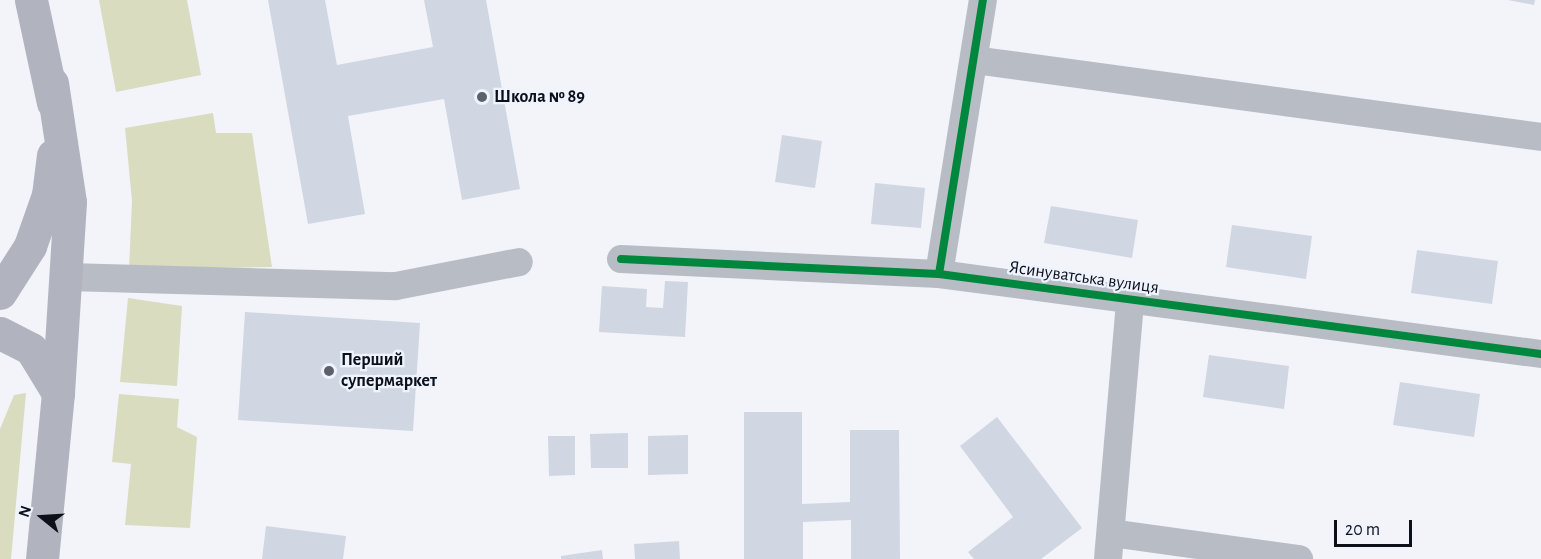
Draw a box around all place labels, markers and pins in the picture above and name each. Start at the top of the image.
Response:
place label: Школа № 89 [494,86,585,108]
marker: Школа № 89 [475,90,489,104]
place label: Перший супермаркет [341,350,437,392]
marker: Перший супермаркет [322,364,336,378]

